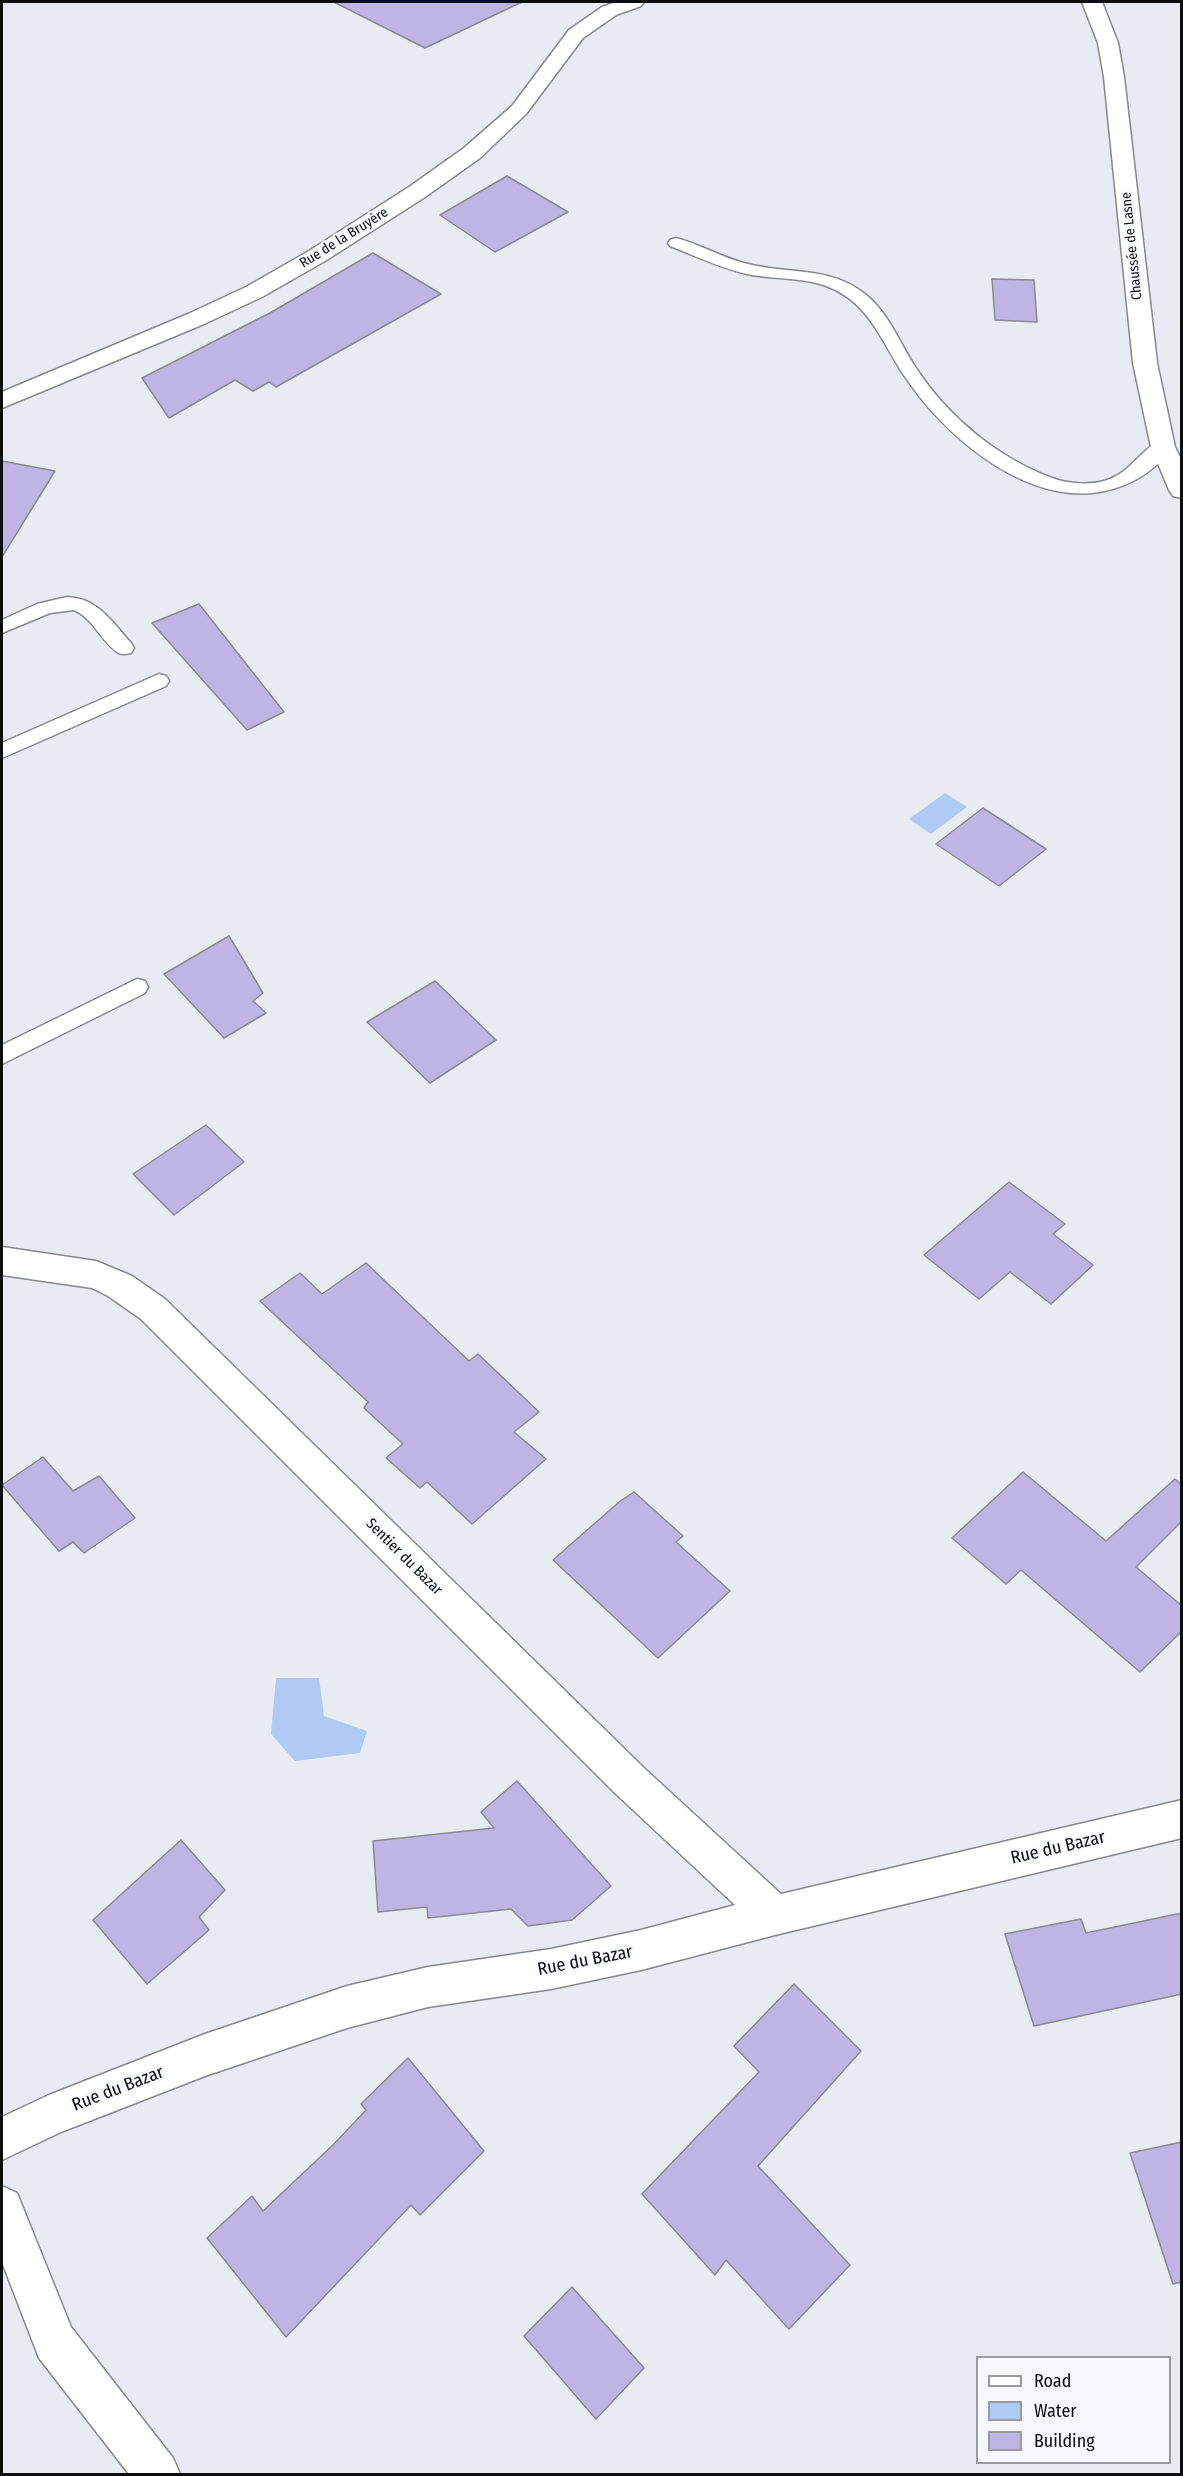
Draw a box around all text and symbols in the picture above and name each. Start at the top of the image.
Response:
street label: Chaussée de Lasne [1118,191,1146,301]
street label: Rue de la Bruyère [297,204,391,272]
street label: Sentier du Bazar [362,1515,446,1599]
street label: Rue du Bazar [1009,1827,1107,1869]
street label: Rue du Bazar [536,1941,634,1981]
street label: Rue du Bazar [69,2062,167,2116]
legend [976,2356,1171,2464]
text: Road [1034,2370,1071,2392]
text: Water [1034,2400,1077,2422]
text: Building [1034,2430,1095,2452]

